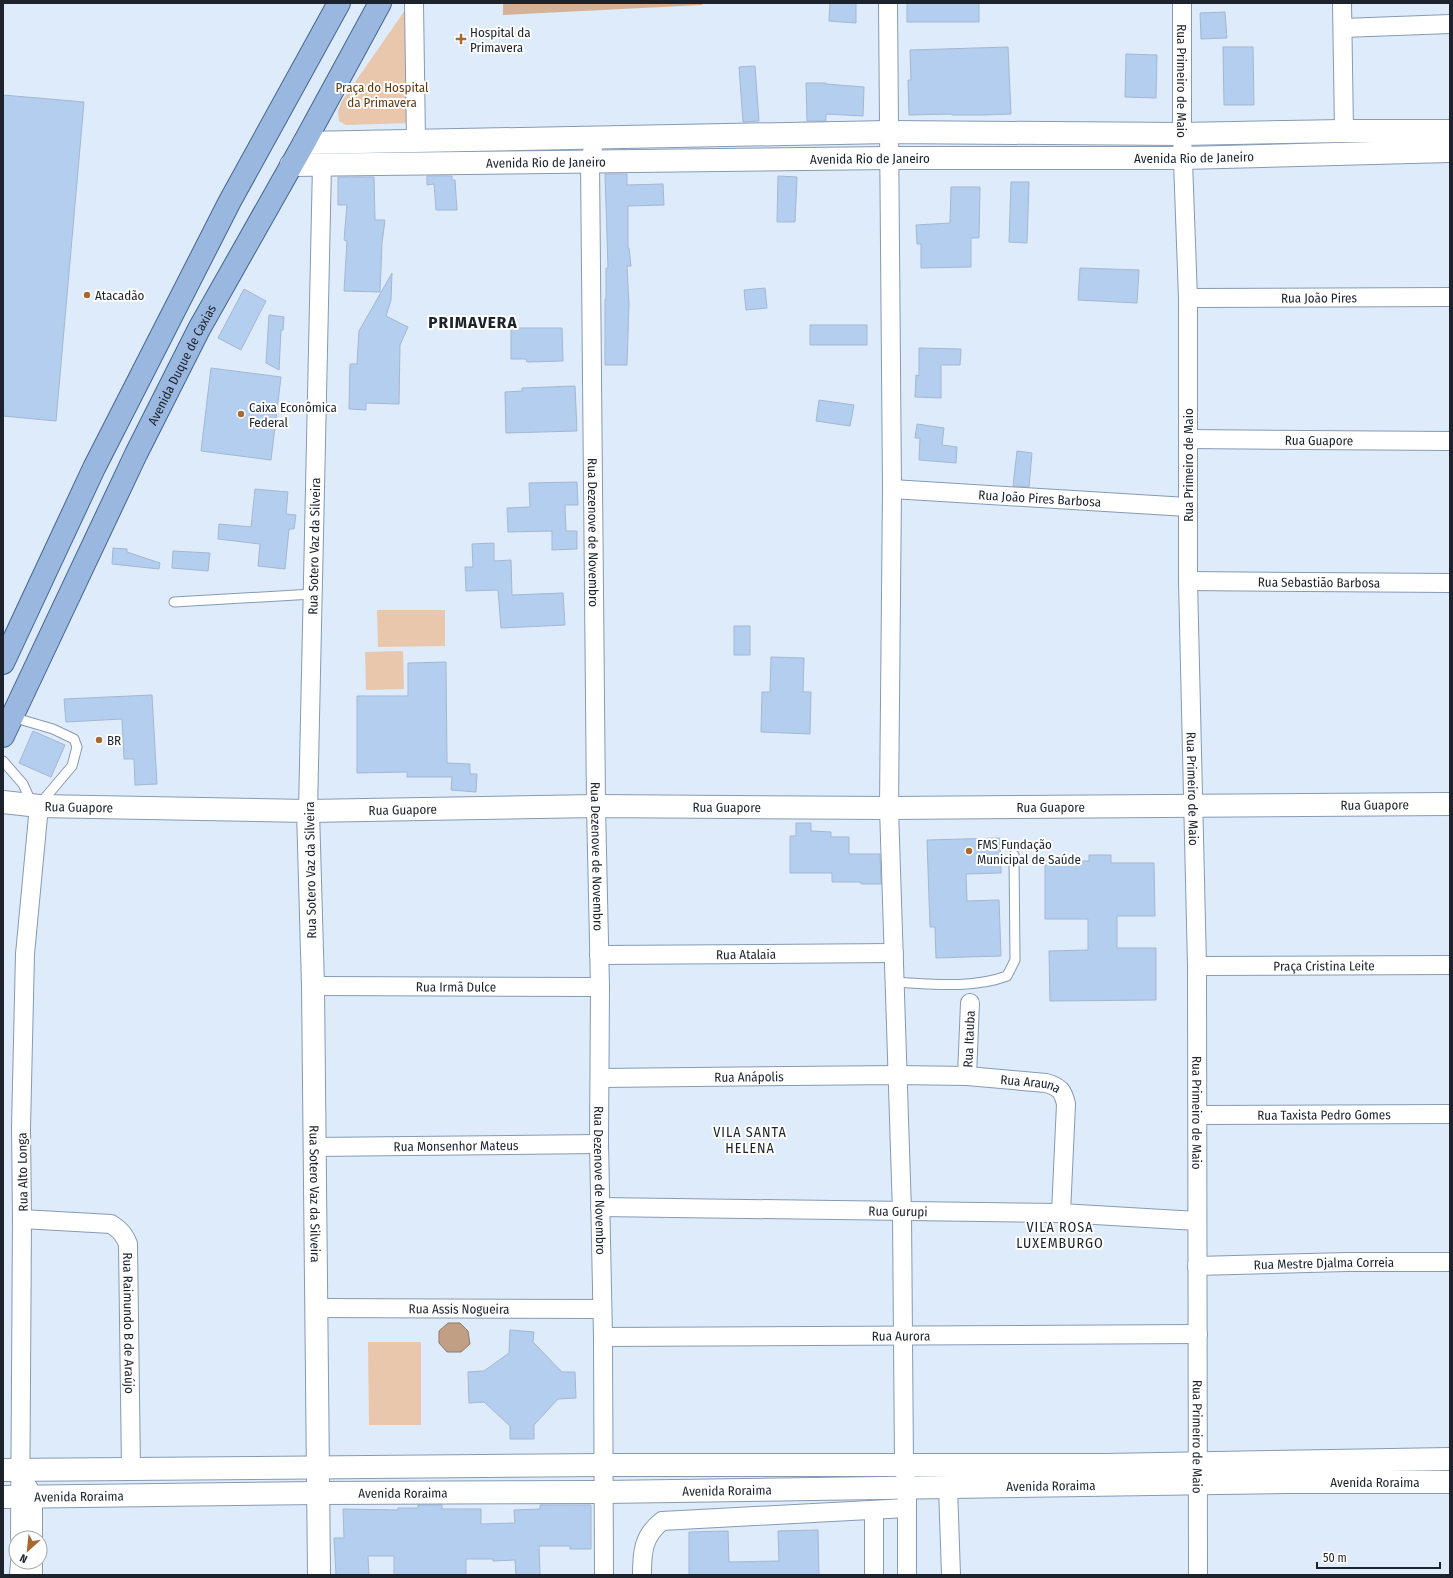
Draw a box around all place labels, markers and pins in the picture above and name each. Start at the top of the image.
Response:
place label: Hospital da Primavera [470,25,531,55]
marker: Hospital da Primavera [455,33,467,45]
place label: Atacadão [95,288,145,303]
marker: Atacadão [82,290,92,300]
place label: Caixa Econômica Federal [249,400,337,430]
marker: Caixa Econômica Federal [236,409,246,419]
place label: BR [107,733,121,748]
marker: BR [94,735,104,745]
place label: FMS Fundação Municipal de Saúde [977,837,1081,867]
marker: FMS Fundação Municipal de Saúde [964,846,974,856]

